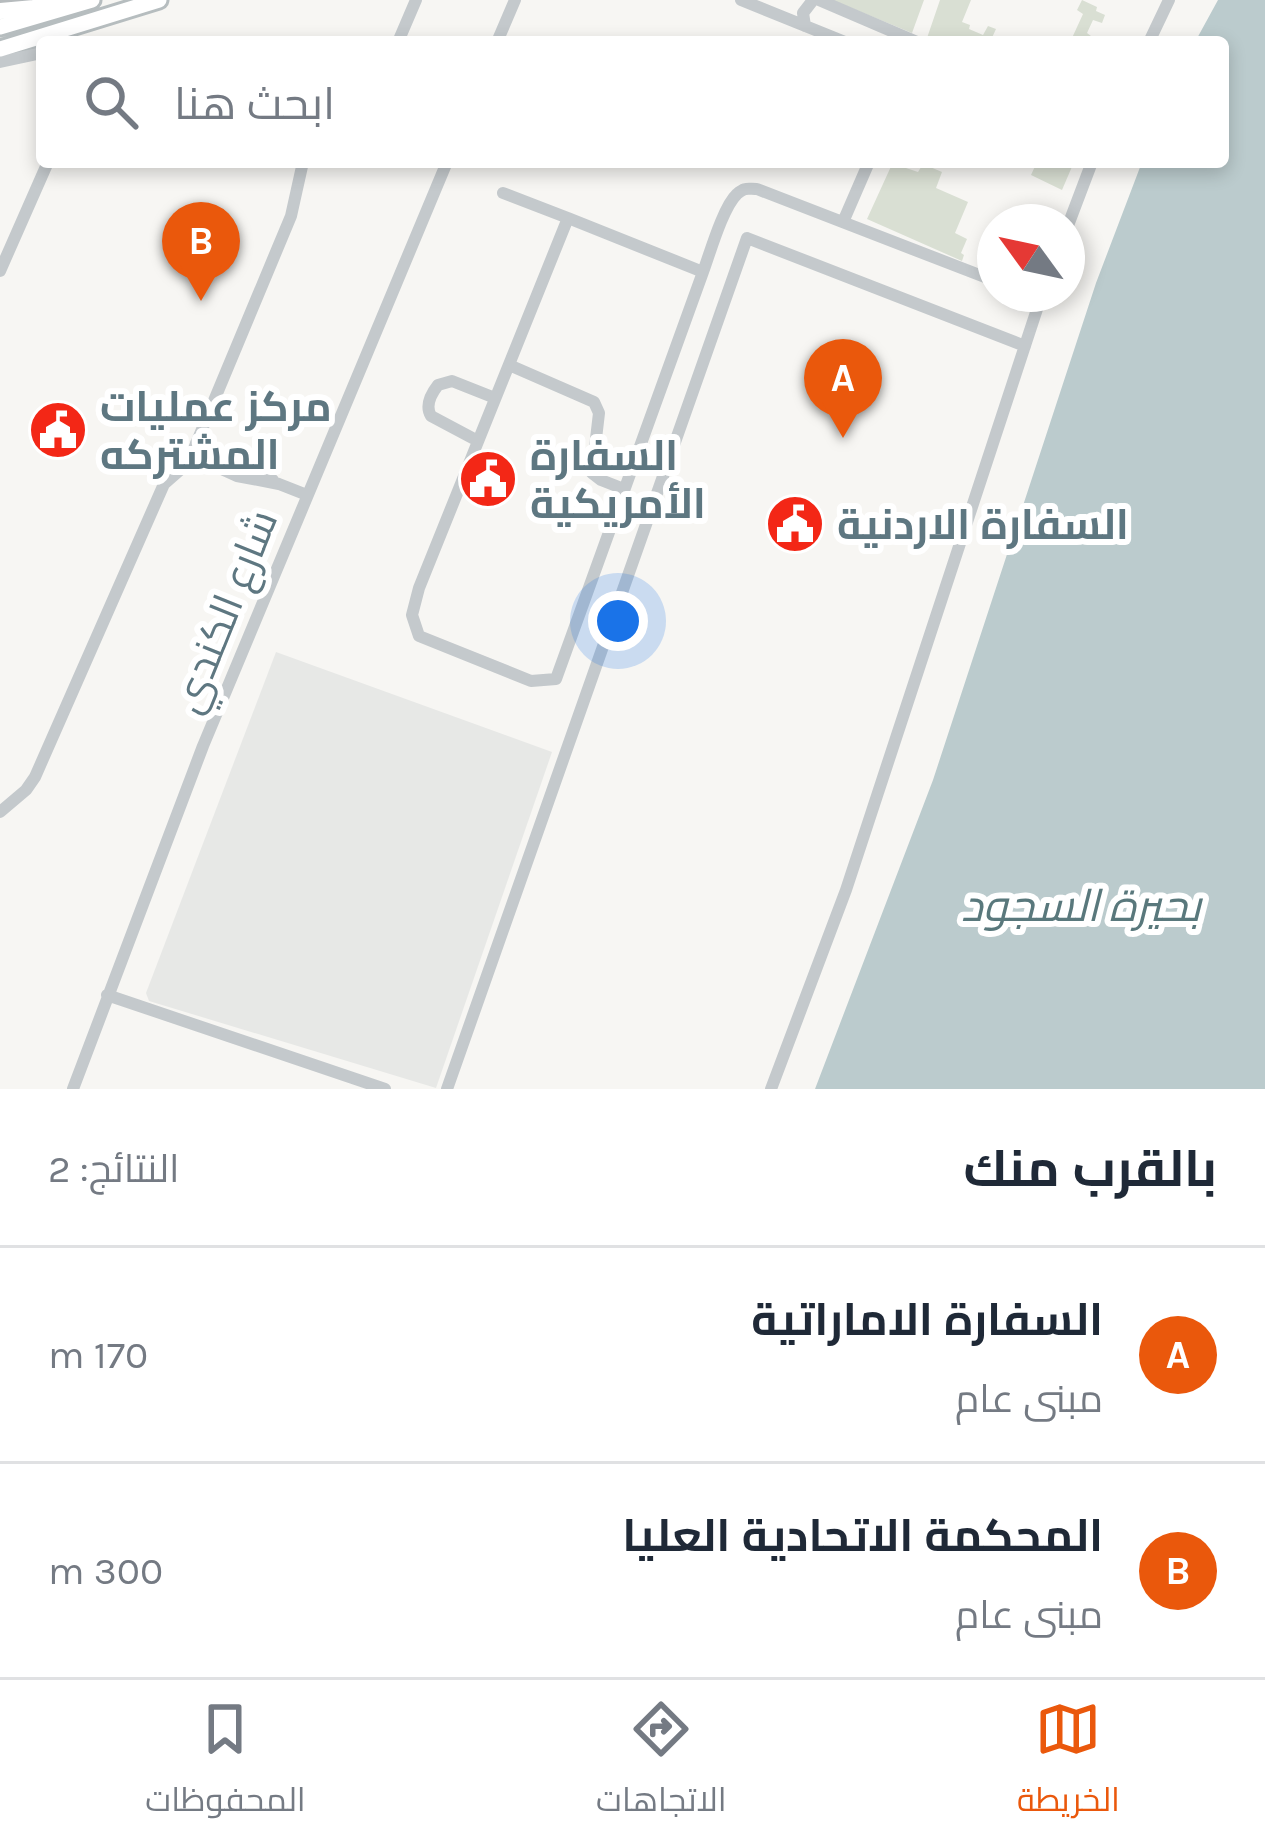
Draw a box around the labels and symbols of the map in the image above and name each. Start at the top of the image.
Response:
pin: B [162,202,240,301]
north arrow [977,204,1085,312]
pin: A [804,339,882,438]
place label: مركز عمليات المشتركه [100,382,332,480]
public building icon: مركز عمليات المشتركه [27,399,89,461]
place label: السفارة الأمريكية [530,431,706,529]
public building icon: السفارة الأمريكية [457,448,519,510]
public building icon: السفارة الاردنية [764,493,826,555]
place label: السفارة الاردنية [837,500,1129,550]
street label: شارع الكندي [162,503,295,723]
your location [588,591,648,651]
water label: بحيرة السجود [961,880,1203,932]

